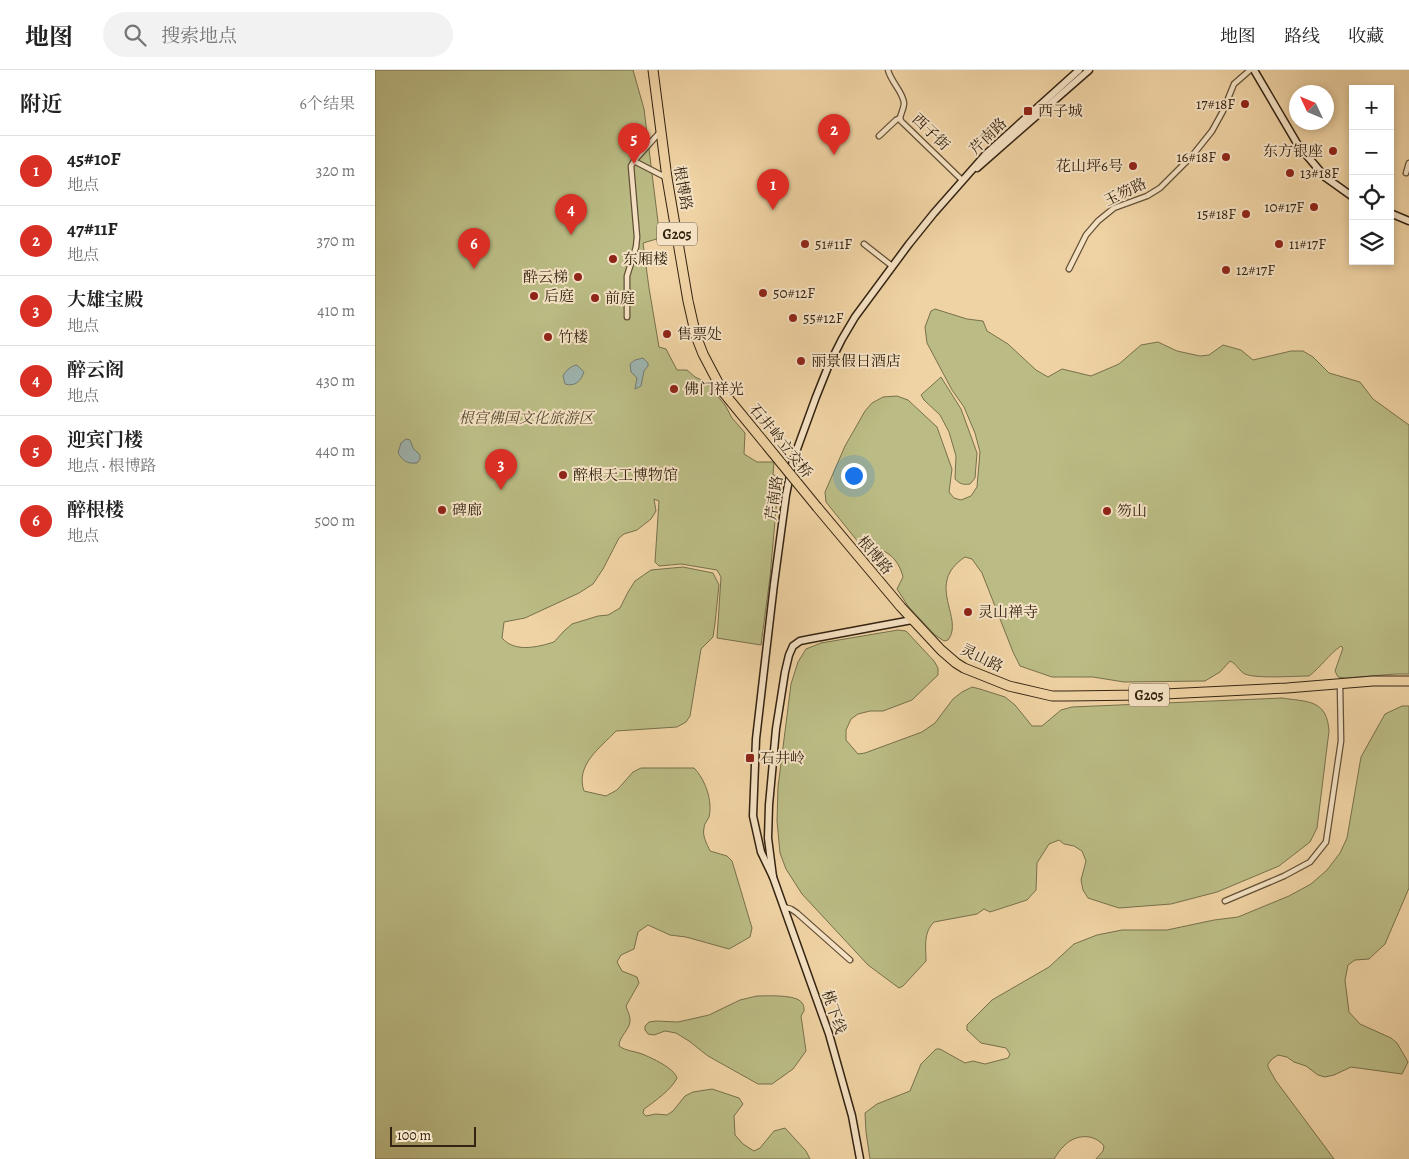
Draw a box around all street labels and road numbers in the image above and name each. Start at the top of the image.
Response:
street label: 西子街 [908,109,954,155]
street label: 芹南路 [965,113,1011,159]
street label: 根博路 [669,164,697,212]
street label: 玉笏路 [1100,173,1150,211]
road number: G205 [657,222,697,245]
street label: 石井岭立交桥 [745,400,817,482]
street label: 芹南路 [761,474,787,522]
street label: 根博路 [853,531,897,579]
street label: 灵山路 [957,639,1007,677]
road number: G205 [1129,684,1169,706]
street label: 桃下线 [817,987,851,1037]

